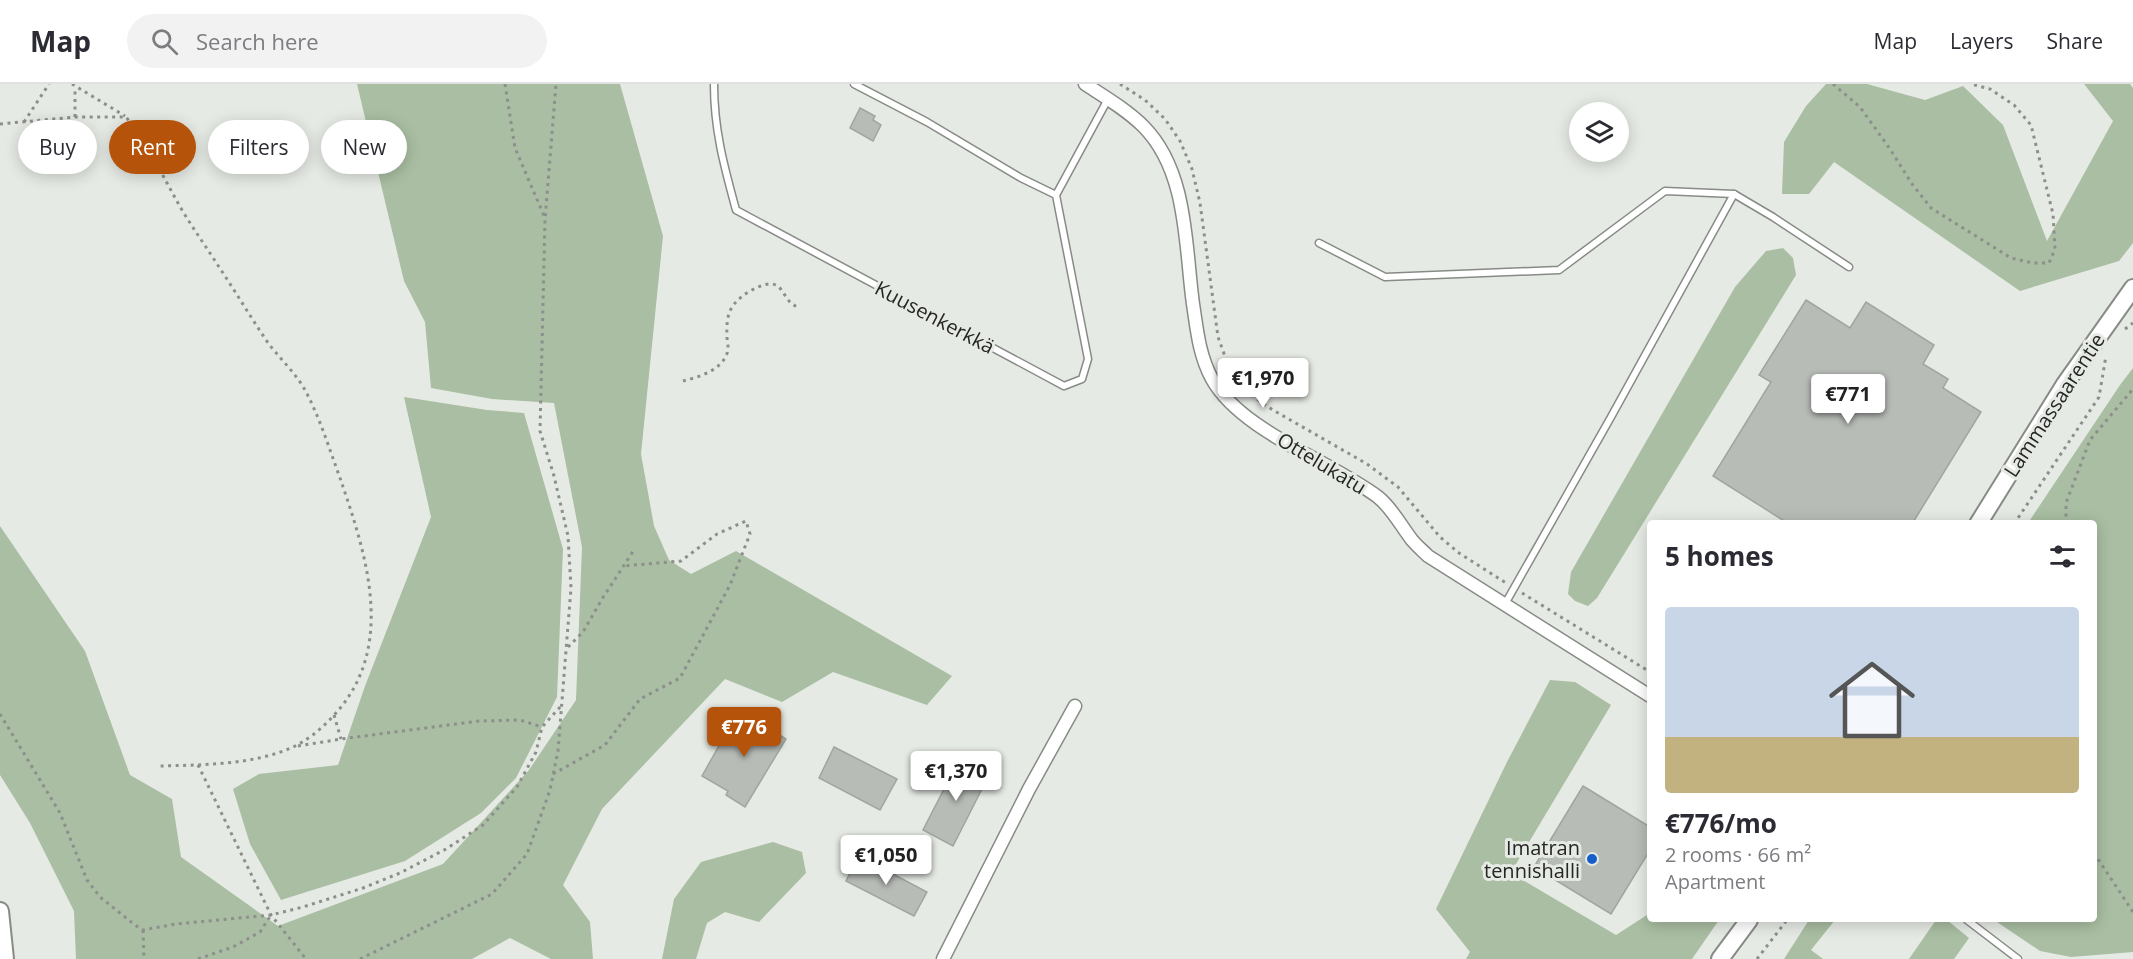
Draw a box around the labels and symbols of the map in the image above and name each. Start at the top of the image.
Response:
street label: Kuusenkerkkä [870,274,1000,360]
street label: Lammassaarentie [1997,328,2111,482]
pin: €1,970 [1214,358,1312,409]
pin: €771 [1812,374,1884,425]
street label: Ottelukatu [1272,426,1372,500]
pin: €776 [708,707,780,758]
pin: €1,370 [907,751,1005,802]
place label: Imatran tennishalli [1484,834,1580,884]
pin: €1,050 [837,835,935,886]
marker: Imatran tennishalli [1585,852,1599,866]

